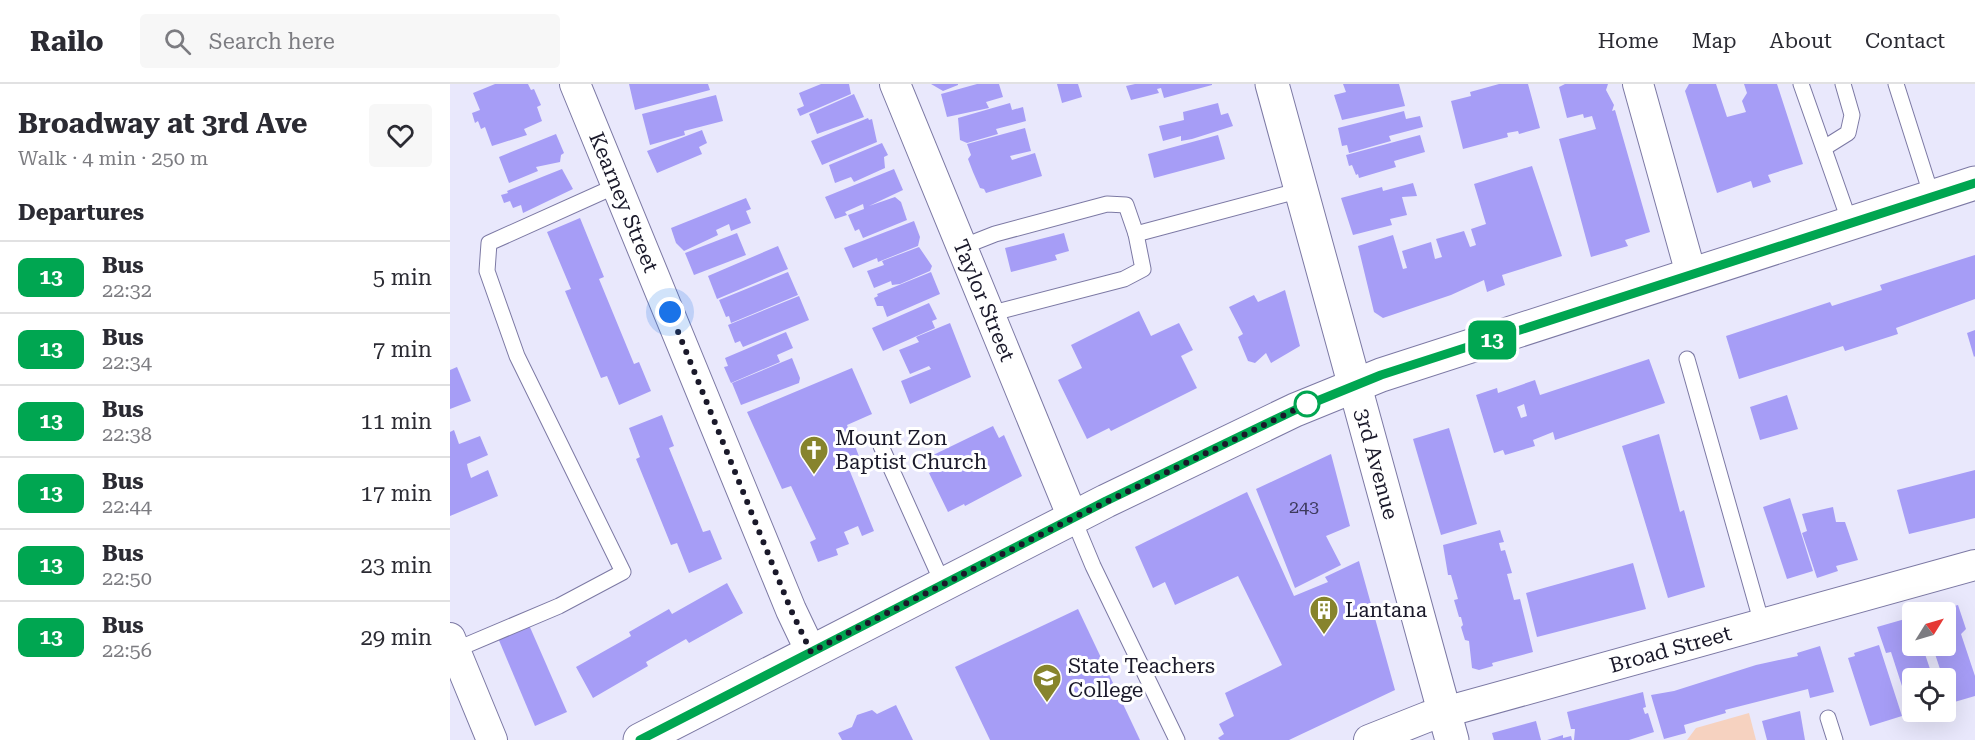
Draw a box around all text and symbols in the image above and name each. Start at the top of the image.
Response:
search box [140,14,560,68]
text: Railo [30,25,104,58]
icon: search [161,25,194,58]
text: Search here [209,29,335,54]
text: Home [1598,29,1659,53]
text: Map [1692,29,1737,53]
text: About [1770,29,1832,53]
text: Contact [1865,29,1945,53]
button: heart [369,104,432,167]
text: Broadway at 3rd Ave [18,107,307,140]
street label: Kearney Street [584,129,663,276]
text: Walk · 4 min · 250 m [18,146,208,170]
text: Departures [18,200,144,225]
street label: Taylor Street [948,236,1020,365]
text: Bus [102,253,144,278]
text: 13 [39,265,63,289]
text: 5 min [373,265,432,290]
text: 22:32 [102,278,152,302]
your location [655,297,685,327]
line badge: 13 [1465,320,1519,360]
text: Bus [102,325,144,350]
text: 13 [1480,328,1504,352]
text: 13 [39,337,63,361]
text: 7 min [373,337,432,362]
text: 22:34 [102,350,152,374]
unlabelled marker [1294,391,1320,417]
text: Bus [102,397,144,422]
street label: 3rd Avenue [1350,406,1403,522]
text: 13 [39,409,63,433]
text: 11 min [361,409,432,434]
text: 22:38 [102,422,152,446]
place label: Mount Zon Baptist Church [835,426,987,474]
church icon: Mount Zon Baptist Church [798,434,830,476]
text: Bus [102,469,144,494]
text: 13 [39,481,63,505]
text: 17 min [361,481,432,506]
text: 22:44 [102,494,152,518]
house number: 243 [1289,496,1319,517]
text: Bus [102,541,144,566]
text: 13 [39,553,63,577]
text: 23 min [361,553,432,578]
text: 22:50 [102,566,152,590]
building icon: Lantana [1308,594,1340,636]
place label: Lantana [1345,598,1428,622]
north arrow [1902,602,1956,656]
map controls [1902,602,1956,722]
text: Bus [102,613,144,638]
street label: Broad Street [1607,621,1734,678]
text: 13 [39,625,63,649]
text: 29 min [361,625,432,650]
text: 22:56 [102,638,152,662]
place label: State Teachers College [1068,654,1215,702]
school or university icon: State Teachers College [1031,662,1063,704]
button: locate [1902,668,1956,722]

